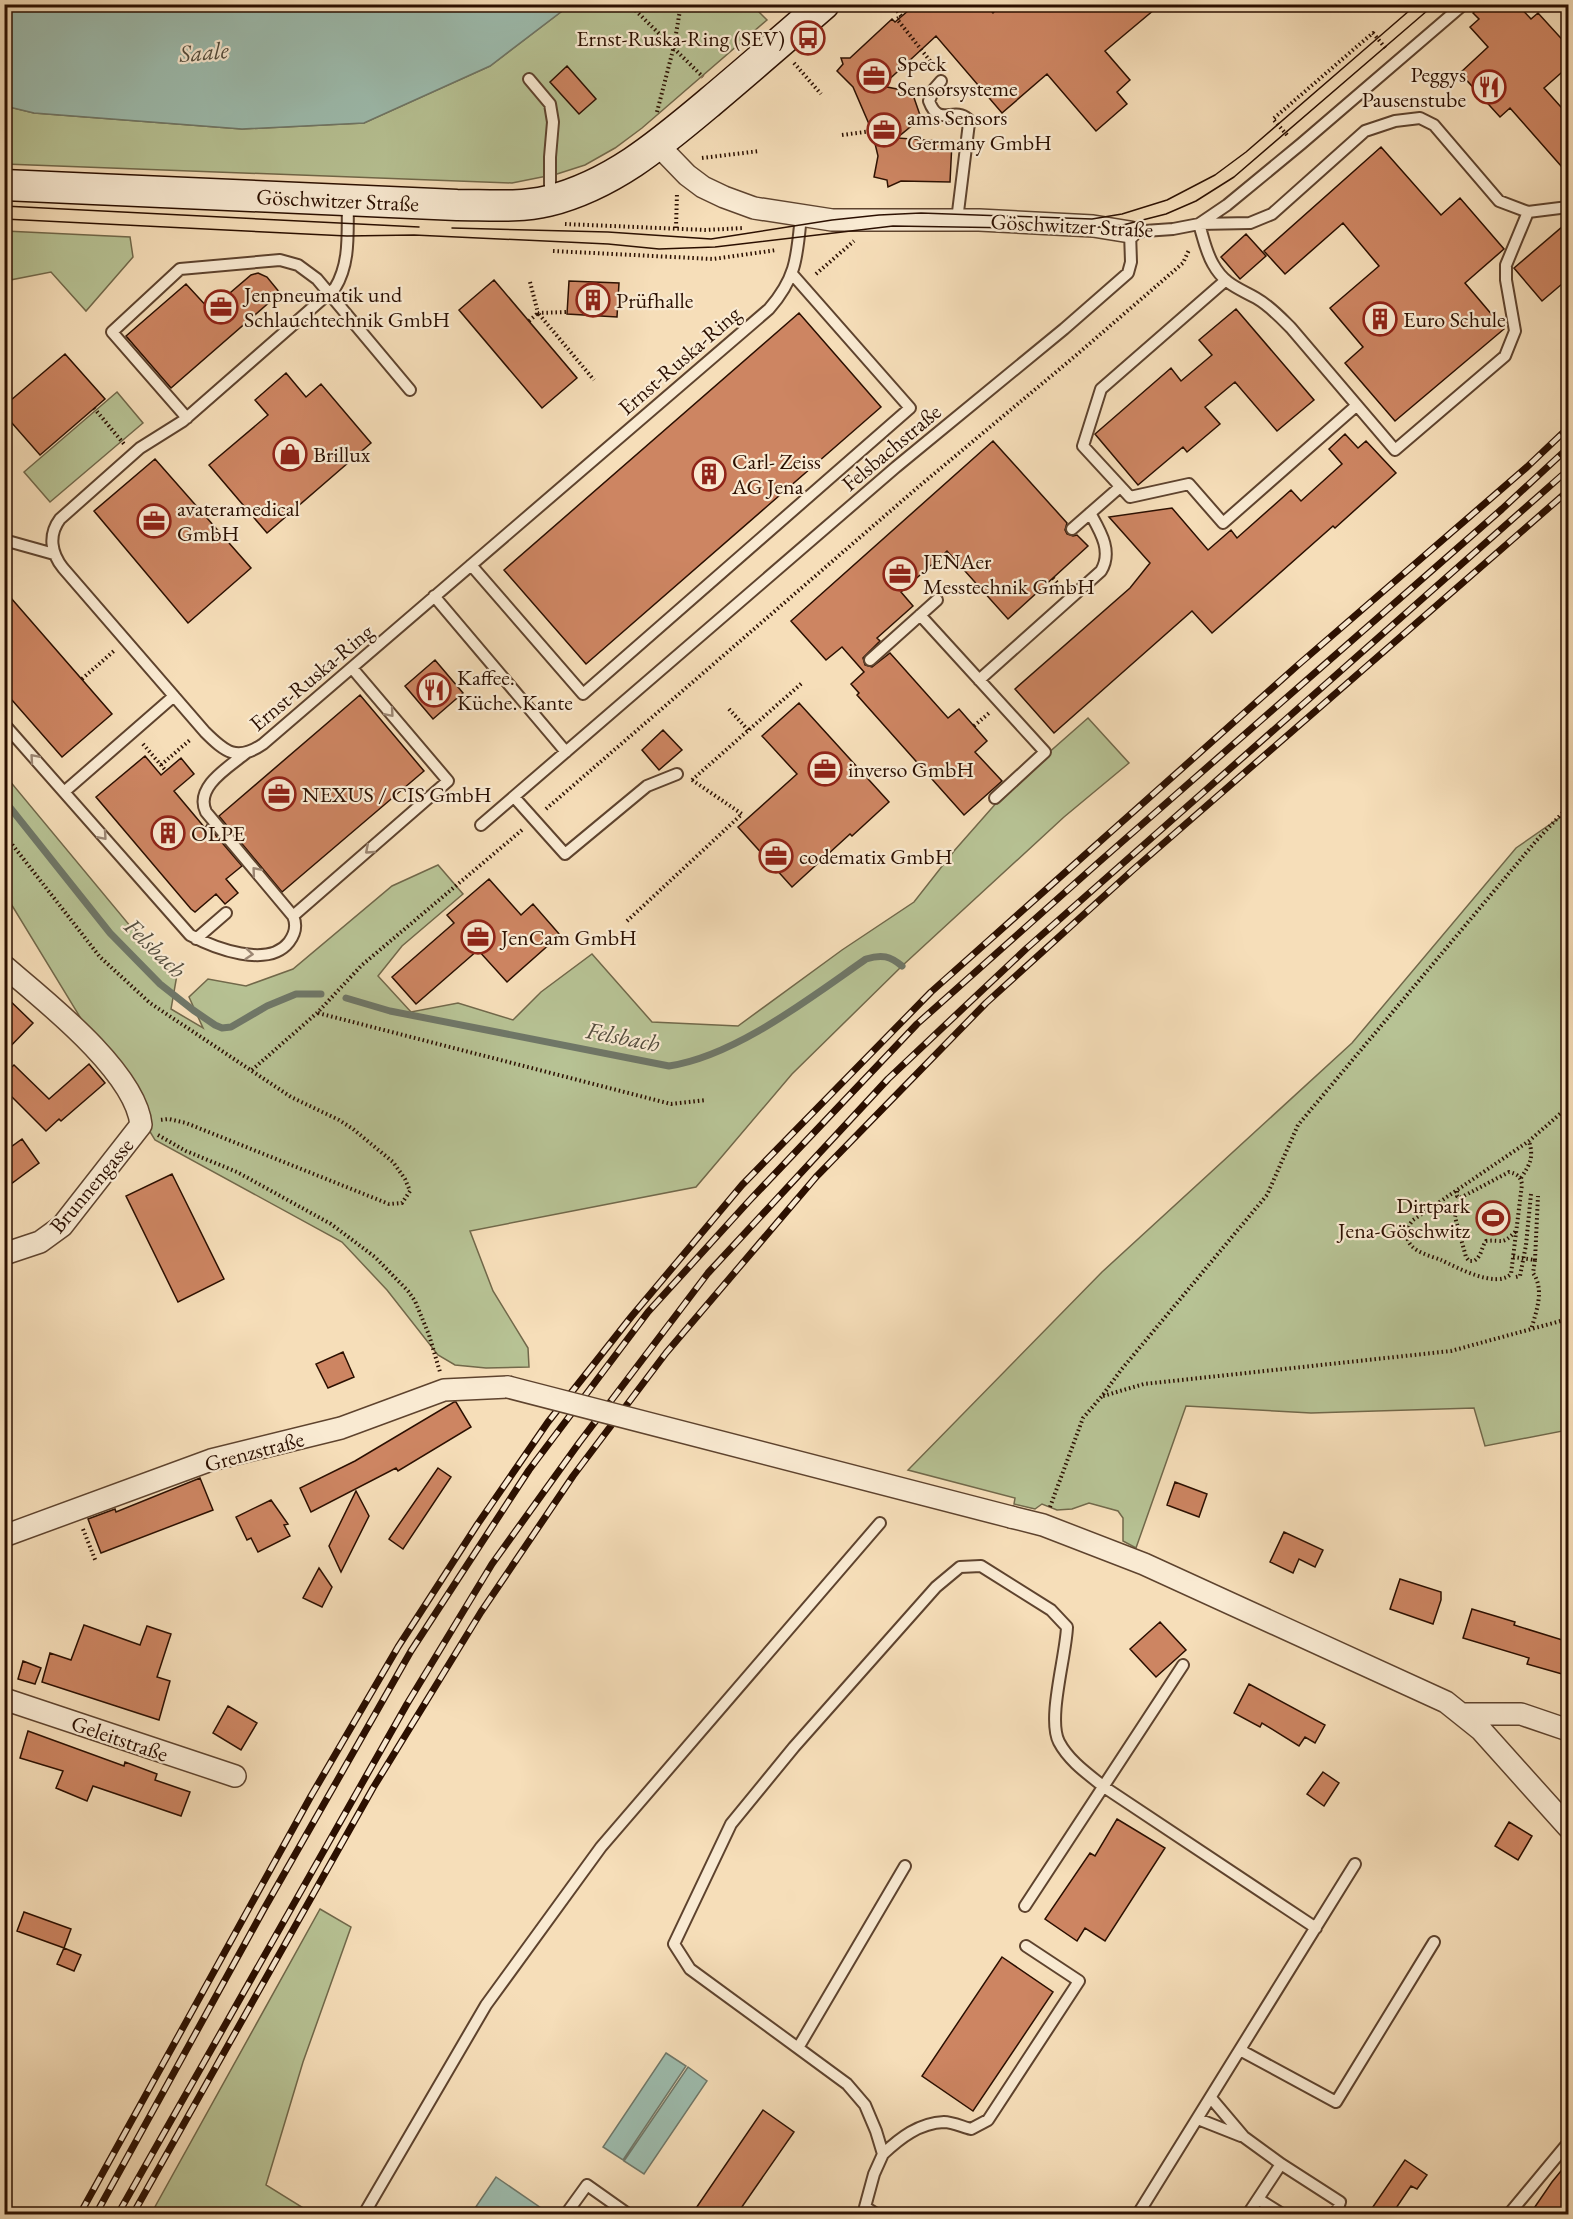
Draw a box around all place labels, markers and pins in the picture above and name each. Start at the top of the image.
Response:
bus stop icon: Ernst-Ruska-Ring (SEV) [790,20,826,56]
place label: Ernst-Ruska-Ring (SEV) [576,24,785,53]
place label: Speck Sensorsysteme [897,49,1018,103]
office icon: Speck Sensorsysteme [856,58,892,94]
place label: Peggys Pausenstube [1362,60,1466,114]
restaurant icon: Peggys Pausenstube [1471,69,1507,105]
place label: ams Sensors Germany GmbH [907,103,1052,157]
office icon: ams Sensors Germany GmbH [866,112,902,148]
place label: Jenpneumatik und Schlauchtechnik GmbH [242,280,450,334]
building icon: Prüfhalle [575,282,611,318]
place label: Prüfhalle [616,286,694,315]
office icon: Jenpneumatik und Schlauchtechnik GmbH [203,289,239,325]
building icon: Euro Schule [1362,301,1398,337]
place label: Euro Schule [1403,305,1506,334]
shop icon: Brillux [272,436,308,472]
place label: Brillux [313,440,371,469]
place label: Carl- Zeiss AG Jena [731,447,821,501]
building icon: Carl- Zeiss AG Jena [691,456,727,492]
place label: avateramedical GmbH [177,494,300,548]
office icon: avateramedical GmbH [136,503,172,539]
place label: JENAer Messtechnik GmbH [921,547,1095,601]
office icon: JENAer Messtechnik GmbH [882,556,918,592]
place label: Kaffee. Küche. Kante [457,663,573,717]
restaurant icon: Kaffee. Küche. Kante [416,672,452,708]
office icon: inverso GmbH [807,751,843,787]
place label: inverso GmbH [848,755,974,784]
office icon: NEXUS / CIS GmbH [261,776,297,812]
place label: NEXUS / CIS GmbH [302,780,491,809]
building icon: OLPE [150,815,186,851]
place label: OLPE [191,819,245,848]
office icon: codematix GmbH [758,838,794,874]
place label: codematix GmbH [799,842,952,871]
office icon: JenCam GmbH [460,919,496,955]
place label: JenCam GmbH [499,923,637,952]
place label: Dirtpark Jena-Göschwitz [1336,1191,1471,1245]
sports icon: Dirtpark Jena-Göschwitz [1475,1200,1511,1236]

